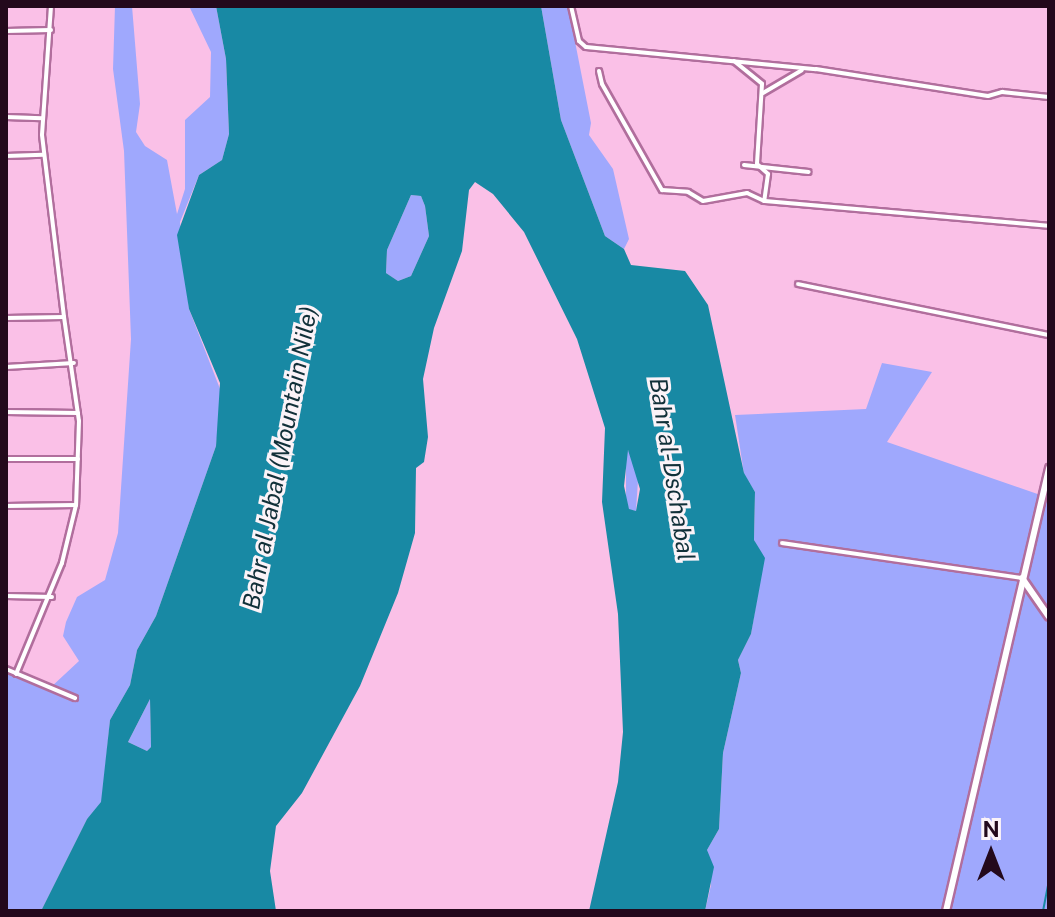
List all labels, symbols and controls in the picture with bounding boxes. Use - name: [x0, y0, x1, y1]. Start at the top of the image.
- water label: Bahr al Jabal (Mountain Nile): [236, 304, 324, 612]
- water label: Bahr al-Dschabal: [643, 375, 701, 563]
- north arrow: [951, 813, 1031, 893]
- text: N: [982, 816, 1000, 842]

